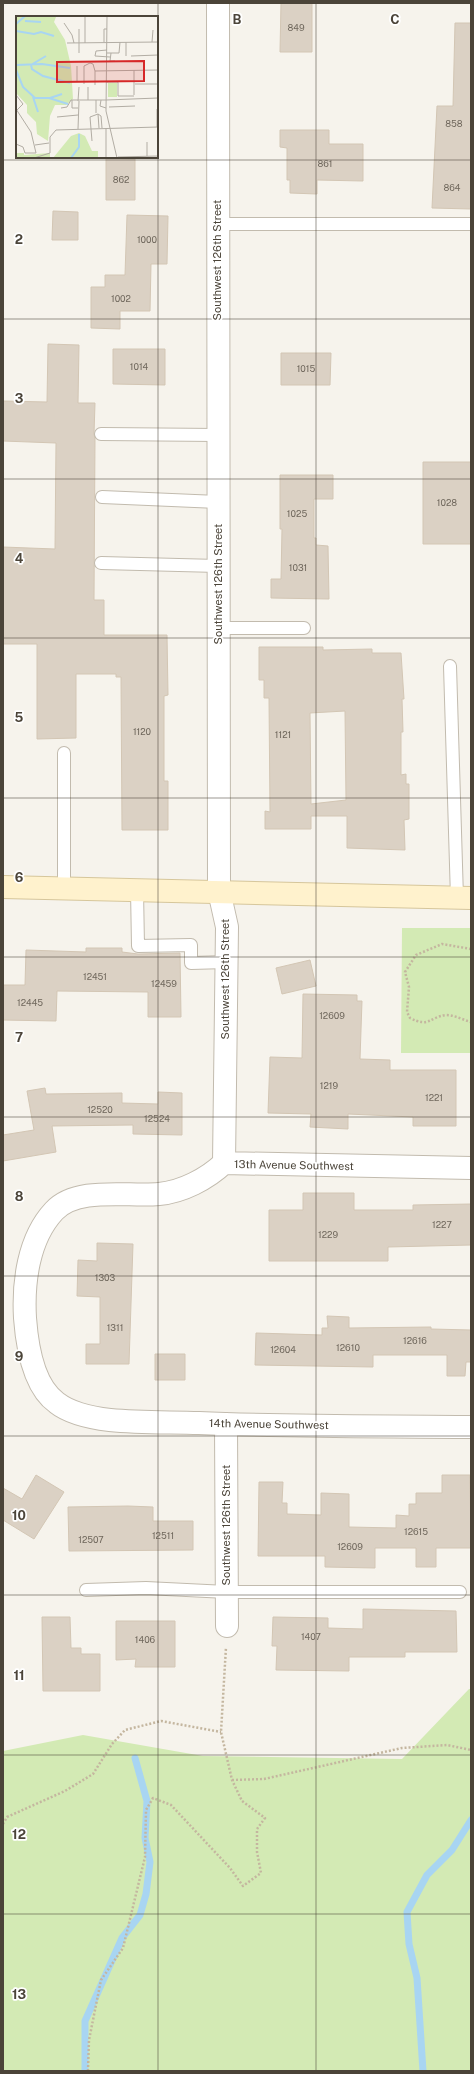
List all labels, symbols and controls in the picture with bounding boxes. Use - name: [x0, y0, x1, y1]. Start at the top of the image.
- text: B: [233, 12, 242, 27]
- text: C: [390, 12, 400, 27]
- inset map: [16, 16, 158, 158]
- house number: 849: [287, 22, 305, 33]
- house number: 858: [445, 118, 463, 129]
- house number: 861: [317, 158, 333, 169]
- house number: 862: [113, 174, 129, 185]
- house number: 864: [443, 182, 461, 193]
- street label: Southwest 126th Street: [211, 200, 223, 320]
- text: 2: [15, 232, 23, 247]
- house number: 1000: [137, 234, 158, 245]
- house number: 1002: [111, 293, 131, 304]
- house number: 1014: [130, 361, 149, 372]
- house number: 1015: [297, 363, 316, 374]
- text: 3: [15, 391, 24, 406]
- house number: 1028: [437, 497, 457, 508]
- house number: 1025: [287, 508, 307, 519]
- street label: Southwest 126th Street: [212, 524, 224, 644]
- text: 4: [15, 551, 24, 566]
- house number: 1031: [289, 562, 307, 573]
- text: 5: [15, 710, 24, 725]
- house number: 1120: [133, 726, 152, 737]
- house number: 1121: [275, 729, 291, 740]
- text: 6: [15, 870, 24, 885]
- street label: Southwest 126th Street: [219, 919, 231, 1039]
- house number: 12451: [83, 971, 107, 982]
- house number: 12459: [151, 978, 177, 989]
- house number: 12445: [17, 997, 43, 1008]
- house number: 12609: [319, 1010, 345, 1021]
- text: 7: [15, 1030, 23, 1045]
- house number: 1219: [320, 1080, 339, 1091]
- house number: 1221: [425, 1092, 443, 1103]
- house number: 12520: [87, 1104, 113, 1115]
- house number: 12524: [144, 1113, 170, 1124]
- street label: 13th Avenue Southwest: [234, 1158, 354, 1172]
- text: 8: [15, 1189, 24, 1204]
- house number: 1227: [432, 1219, 452, 1230]
- house number: 1229: [318, 1229, 338, 1240]
- house number: 1303: [95, 1272, 116, 1283]
- house number: 1311: [107, 1322, 123, 1333]
- house number: 12616: [403, 1335, 427, 1346]
- house number: 12610: [336, 1342, 360, 1353]
- house number: 12604: [270, 1344, 296, 1355]
- text: 9: [15, 1349, 23, 1364]
- street label: 14th Avenue Southwest: [209, 1417, 329, 1431]
- street label: Southwest 126th Street: [220, 1465, 232, 1585]
- text: 10: [12, 1508, 26, 1523]
- house number: 12615: [404, 1526, 428, 1537]
- house number: 12511: [152, 1530, 174, 1541]
- house number: 12507: [78, 1534, 104, 1545]
- house number: 12609: [337, 1541, 363, 1552]
- house number: 1407: [301, 1631, 321, 1642]
- house number: 1406: [135, 1634, 156, 1645]
- text: 11: [13, 1668, 25, 1683]
- text: 12: [12, 1827, 26, 1842]
- text: 13: [12, 1987, 26, 2002]

